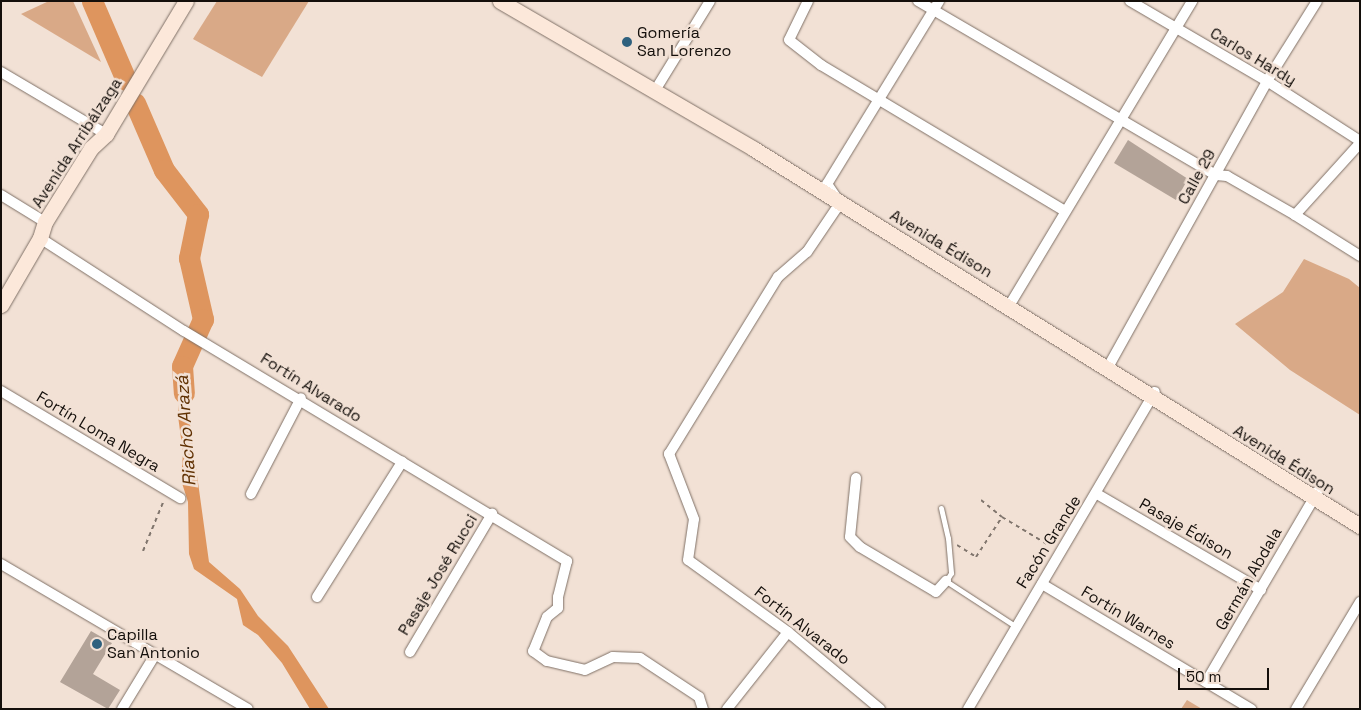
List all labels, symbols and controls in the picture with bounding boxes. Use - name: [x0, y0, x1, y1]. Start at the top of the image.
- place label: Gomería San Lorenzo: [637, 23, 731, 61]
- street label: Carlos Hardy: [1206, 24, 1300, 90]
- marker: Gomería San Lorenzo: [621, 36, 633, 48]
- street label: Avenida Arribálzaga: [28, 74, 126, 212]
- street label: Calle 29: [1174, 146, 1220, 208]
- street label: Avenida Édison: [886, 206, 996, 282]
- street label: Fortín Alvarado: [257, 349, 365, 427]
- water label: Riacho Arazá: [171, 375, 201, 487]
- street label: Fortín Loma Negra: [33, 388, 163, 476]
- street label: Avenida Édison: [1230, 421, 1338, 499]
- street label: Facón Grande: [1013, 492, 1085, 592]
- street label: Pasaje Édison: [1136, 494, 1236, 564]
- street label: Pasaje José Rucci: [394, 511, 482, 639]
- street label: Germán Abdala: [1212, 524, 1286, 634]
- street label: Fortín Warnes: [1077, 582, 1179, 654]
- street label: Fortín Alvarado: [750, 583, 854, 669]
- place label: Capilla San Antonio: [107, 625, 200, 663]
- marker: Capilla San Antonio: [91, 638, 103, 650]
- scale bar: [1181, 658, 1272, 690]
- text: 50 m: [1186, 667, 1221, 686]

